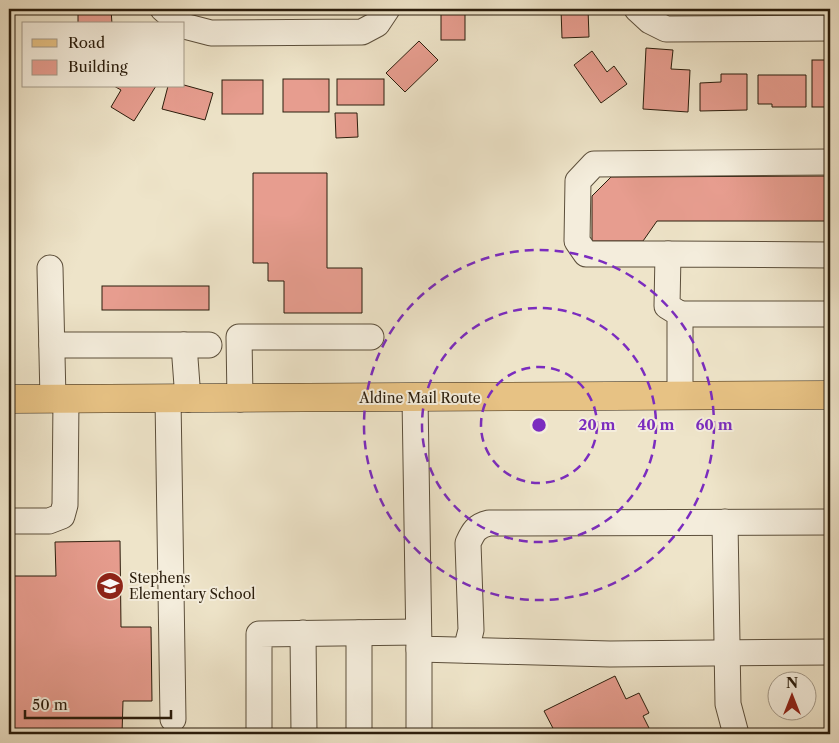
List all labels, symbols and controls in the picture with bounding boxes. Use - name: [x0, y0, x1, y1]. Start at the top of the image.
- legend: [22, 22, 185, 88]
- text: Road: [68, 33, 105, 52]
- text: Building: [68, 57, 128, 76]
- street label: Aldine Mail Route: [358, 389, 481, 407]
- text: 20 m: [578, 415, 616, 434]
- text: 40 m: [637, 415, 675, 434]
- text: 60 m: [695, 415, 733, 434]
- centre of rings: [530, 416, 548, 434]
- place label: Stephens Elementary School: [129, 569, 255, 603]
- school or university icon: Stephens Elementary School: [95, 571, 125, 601]
- north arrow: [766, 670, 816, 720]
- text: N: [786, 674, 798, 692]
- scale bar: [25, 688, 171, 720]
- text: 50 m: [32, 695, 68, 714]

